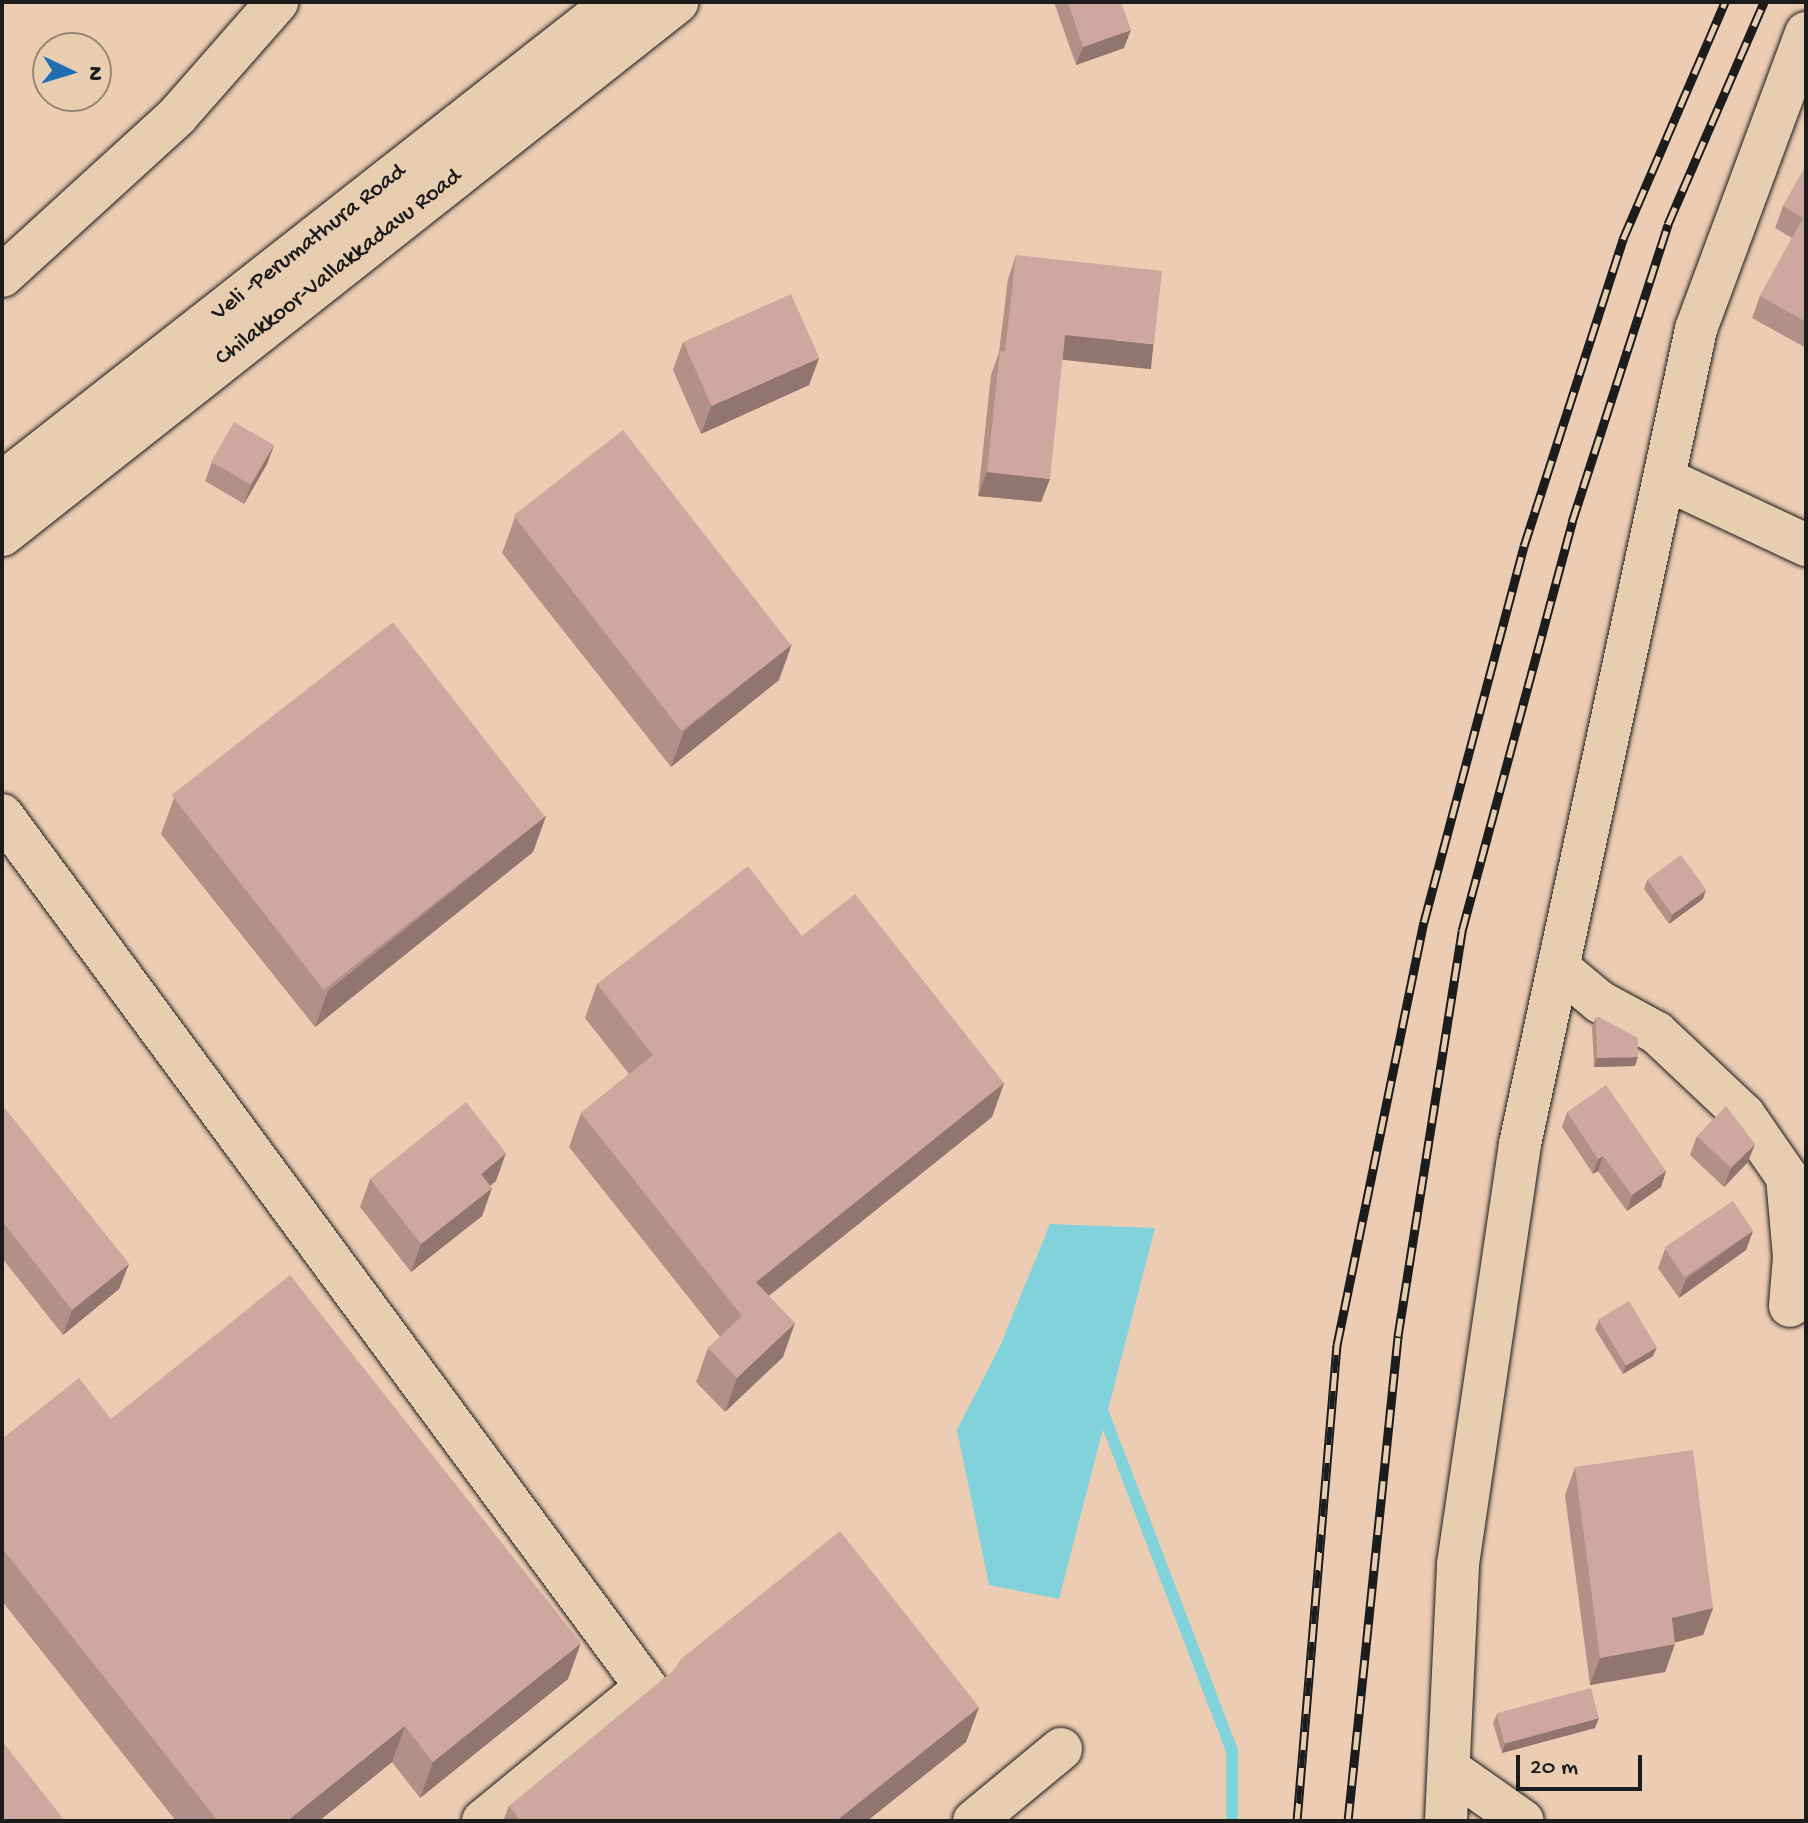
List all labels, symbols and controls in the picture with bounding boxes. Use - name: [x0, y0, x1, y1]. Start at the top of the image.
- north arrow: [32, 32, 112, 112]
- text: N: [80, 65, 107, 82]
- street label: Veli -Perumathura Road: [206, 158, 412, 328]
- street label: Chilakkoor-Vallakkadavu Road: [210, 163, 468, 373]
- scale bar: [1520, 1739, 1646, 1789]
- text: 20 m: [1530, 1754, 1578, 1783]

